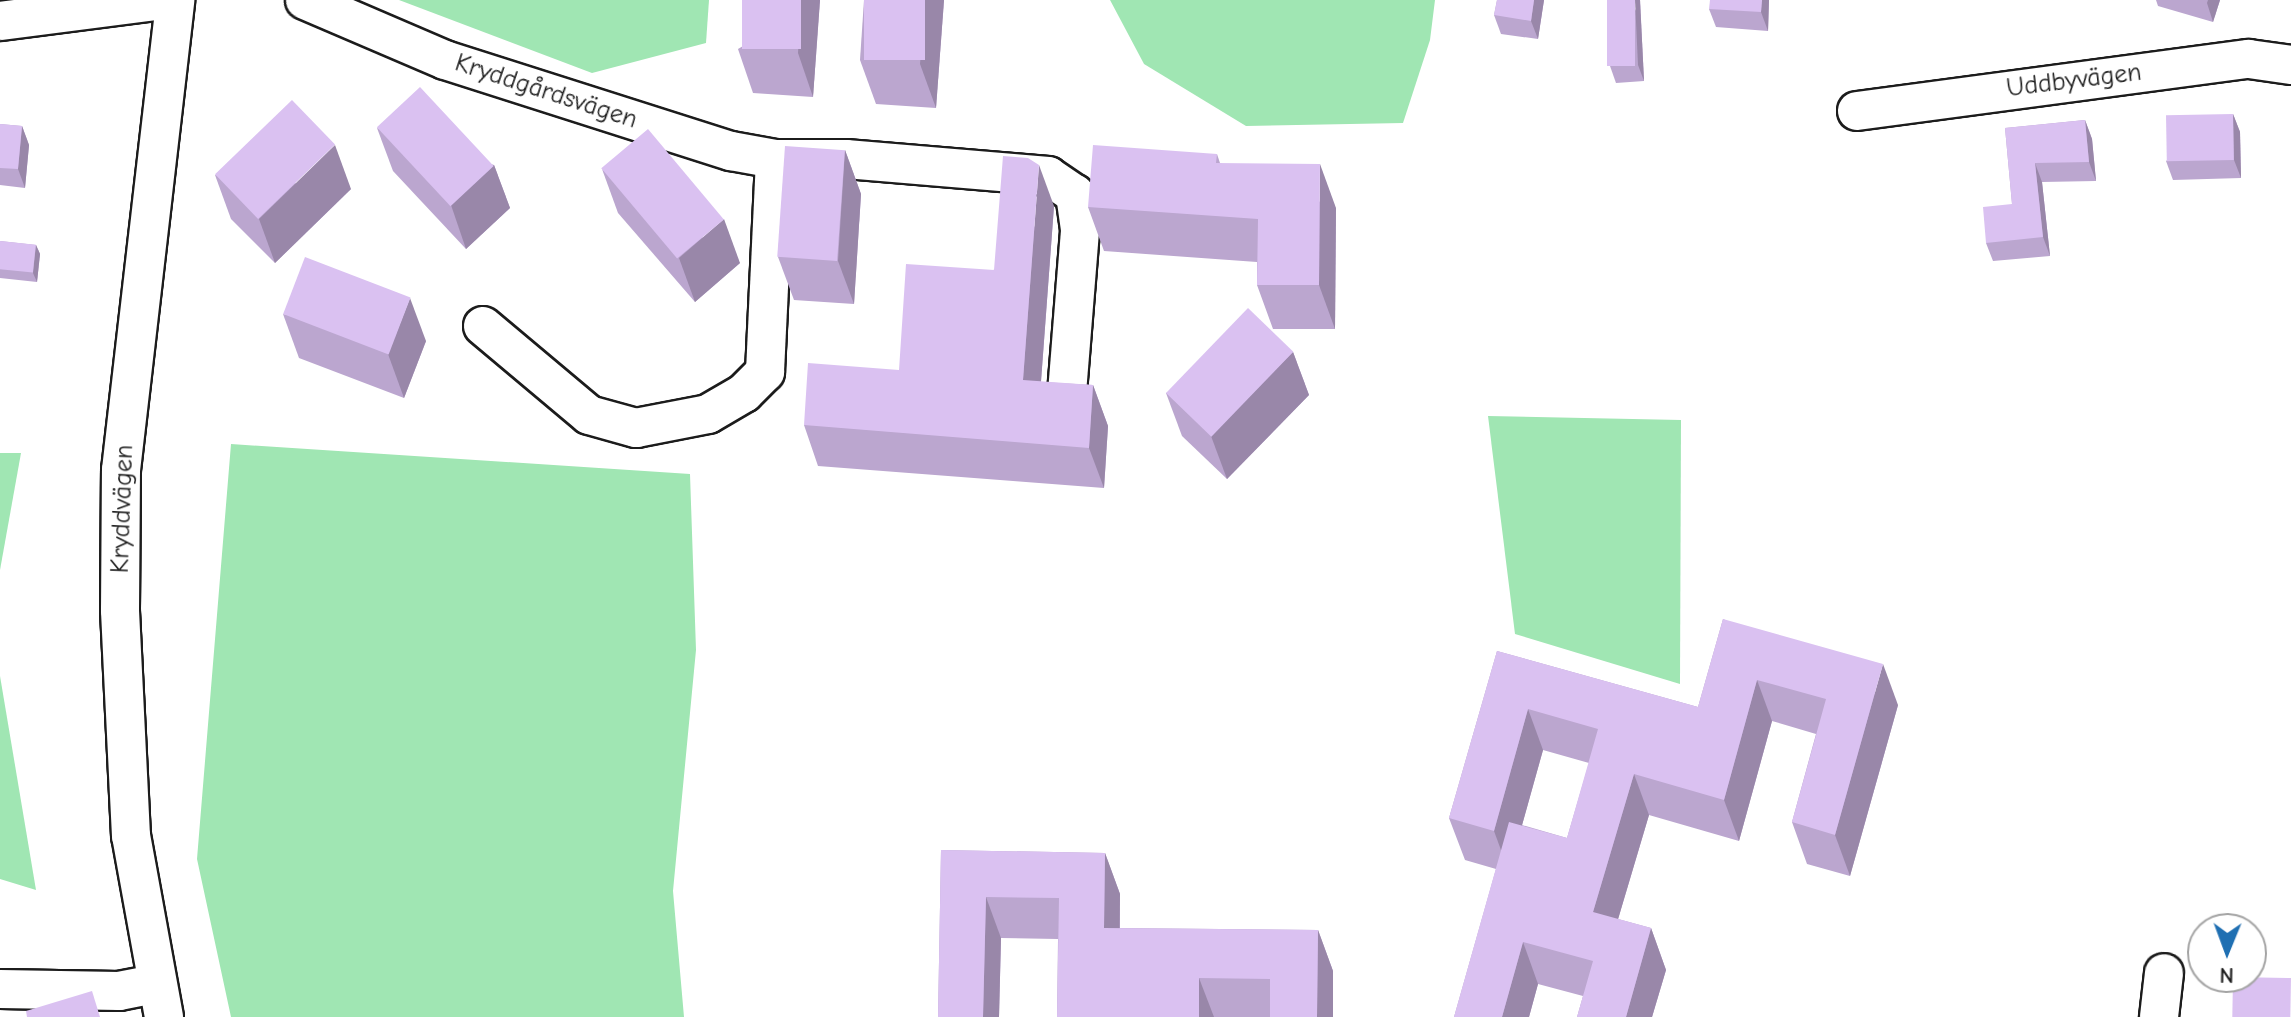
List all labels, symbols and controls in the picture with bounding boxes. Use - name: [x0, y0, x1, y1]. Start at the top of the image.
- street label: Kryddgårdsvägen: [451, 48, 641, 136]
- street label: Uddbyvägen: [2005, 57, 2143, 105]
- street label: Kryddvägen: [105, 444, 141, 574]
- north arrow: [2187, 913, 2267, 993]
- text: N: [2219, 962, 2234, 988]

